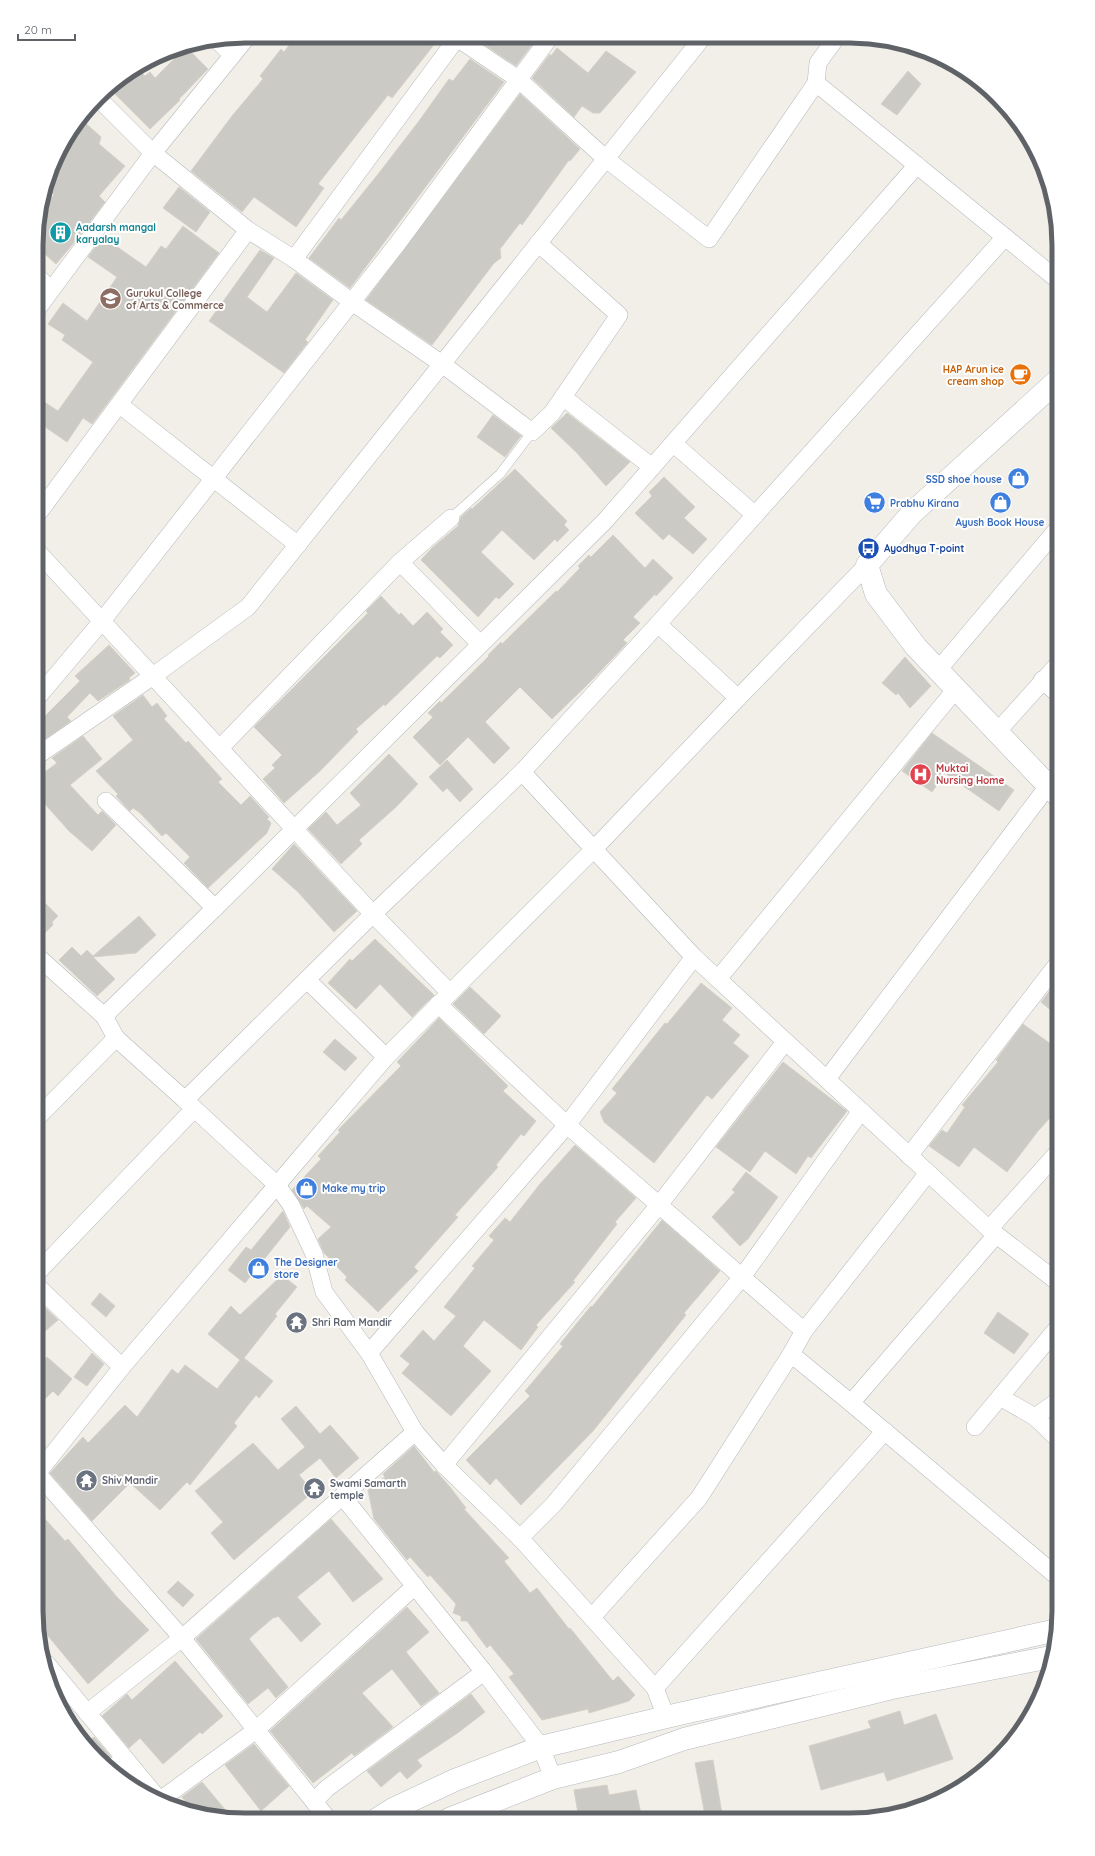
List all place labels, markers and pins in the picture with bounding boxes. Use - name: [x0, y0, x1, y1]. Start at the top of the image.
- building icon: Aadarsh mangal karyalay: [47, 220, 73, 246]
- place label: Aadarsh mangal karyalay: [76, 221, 156, 246]
- school or university icon: Gurukul College of Arts & Commerce: [97, 286, 123, 312]
- place label: Gurukul College of Arts & Commerce: [126, 287, 224, 312]
- cafe icon: HAP Arun ice cream shop: [1007, 362, 1033, 388]
- place label: HAP Arun ice cream shop: [943, 363, 1004, 388]
- shop icon: SSD shoe house: [1005, 466, 1031, 492]
- place label: SSD shoe house: [926, 473, 1002, 486]
- shop icon: Ayush Book House: [987, 489, 1013, 515]
- supermarket icon: Prabhu Kirana: [862, 490, 888, 516]
- place label: Prabhu Kirana: [890, 497, 959, 510]
- place label: Ayush Book House: [956, 516, 1045, 529]
- bus stop icon: Ayodhya T-point: [855, 535, 881, 561]
- place label: Ayodhya T-point: [884, 542, 964, 555]
- hospital icon: Muktai Nursing Home: [907, 761, 933, 787]
- place label: Muktai Nursing Home: [936, 762, 1005, 787]
- shop icon: Make my trip: [294, 1175, 320, 1201]
- place label: Make my trip: [322, 1182, 386, 1195]
- shop icon: The Designer store: [246, 1255, 272, 1281]
- place label: The Designer store: [274, 1256, 338, 1281]
- temple icon: Shri Ram Mandir: [284, 1309, 310, 1335]
- place label: Shri Ram Mandir: [312, 1316, 393, 1329]
- temple icon: Shiv Mandir: [74, 1467, 100, 1493]
- place label: Shiv Mandir: [102, 1474, 159, 1487]
- temple icon: Swami Samarth temple: [302, 1476, 328, 1502]
- place label: Swami Samarth temple: [330, 1477, 407, 1502]

